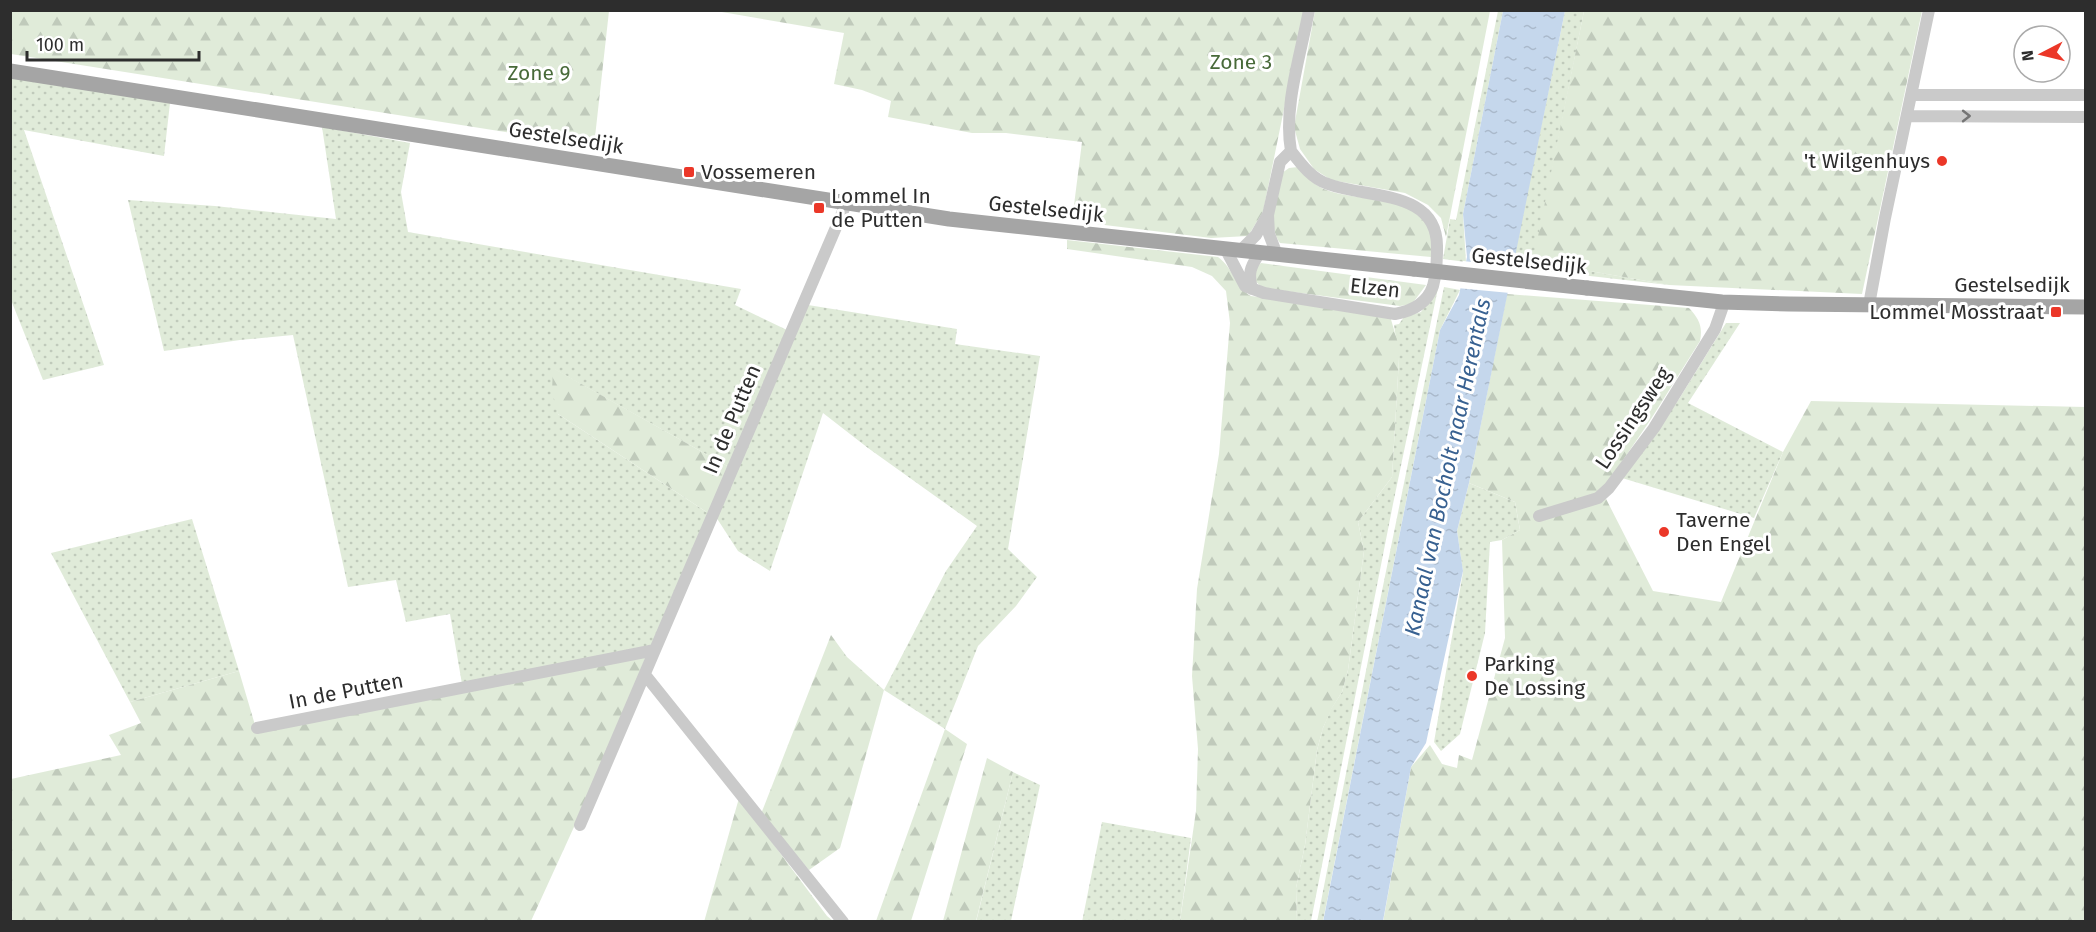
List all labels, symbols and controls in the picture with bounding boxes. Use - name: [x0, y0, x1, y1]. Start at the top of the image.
- scale bar: [27, 24, 200, 62]
- north arrow: [2012, 24, 2072, 84]
- text: 100 m: [36, 34, 84, 56]
- park label: Zone 3: [1210, 49, 1272, 75]
- text: N: [2018, 49, 2038, 62]
- park label: Zone 9: [507, 60, 571, 86]
- one-way arrow: [1961, 110, 1970, 122]
- street label: Gestelsedijk: [507, 116, 625, 160]
- place label: 't Wilgenhuys: [1804, 148, 1930, 174]
- marker: 't Wilgenhuys: [1935, 154, 1949, 168]
- place label: Vossemeren: [701, 159, 816, 185]
- marker: Vossemeren: [682, 165, 696, 179]
- place label: Lommel In de Putten: [831, 183, 931, 233]
- street label: Gestelsedijk: [987, 190, 1105, 228]
- marker: Lommel In de Putten: [812, 201, 826, 215]
- street label: Gestelsedijk: [1470, 242, 1588, 280]
- street label: Elzen: [1349, 272, 1401, 304]
- street label: Gestelsedijk: [1954, 272, 2070, 298]
- water label: Kanaal van Bocholt naar Herentals: [1398, 296, 1497, 638]
- place label: Lommel Mosstraat: [1869, 299, 2044, 325]
- marker: Lommel Mosstraat: [2049, 305, 2063, 319]
- street label: In de Putten: [697, 360, 767, 478]
- street label: Lossingsweg: [1589, 362, 1677, 474]
- place label: Taverne Den Engel: [1676, 507, 1770, 557]
- marker: Taverne Den Engel: [1657, 525, 1671, 539]
- place label: Parking De Lossing: [1484, 651, 1585, 701]
- street label: In de Putten: [287, 667, 405, 715]
- marker: Parking De Lossing: [1465, 669, 1479, 683]

